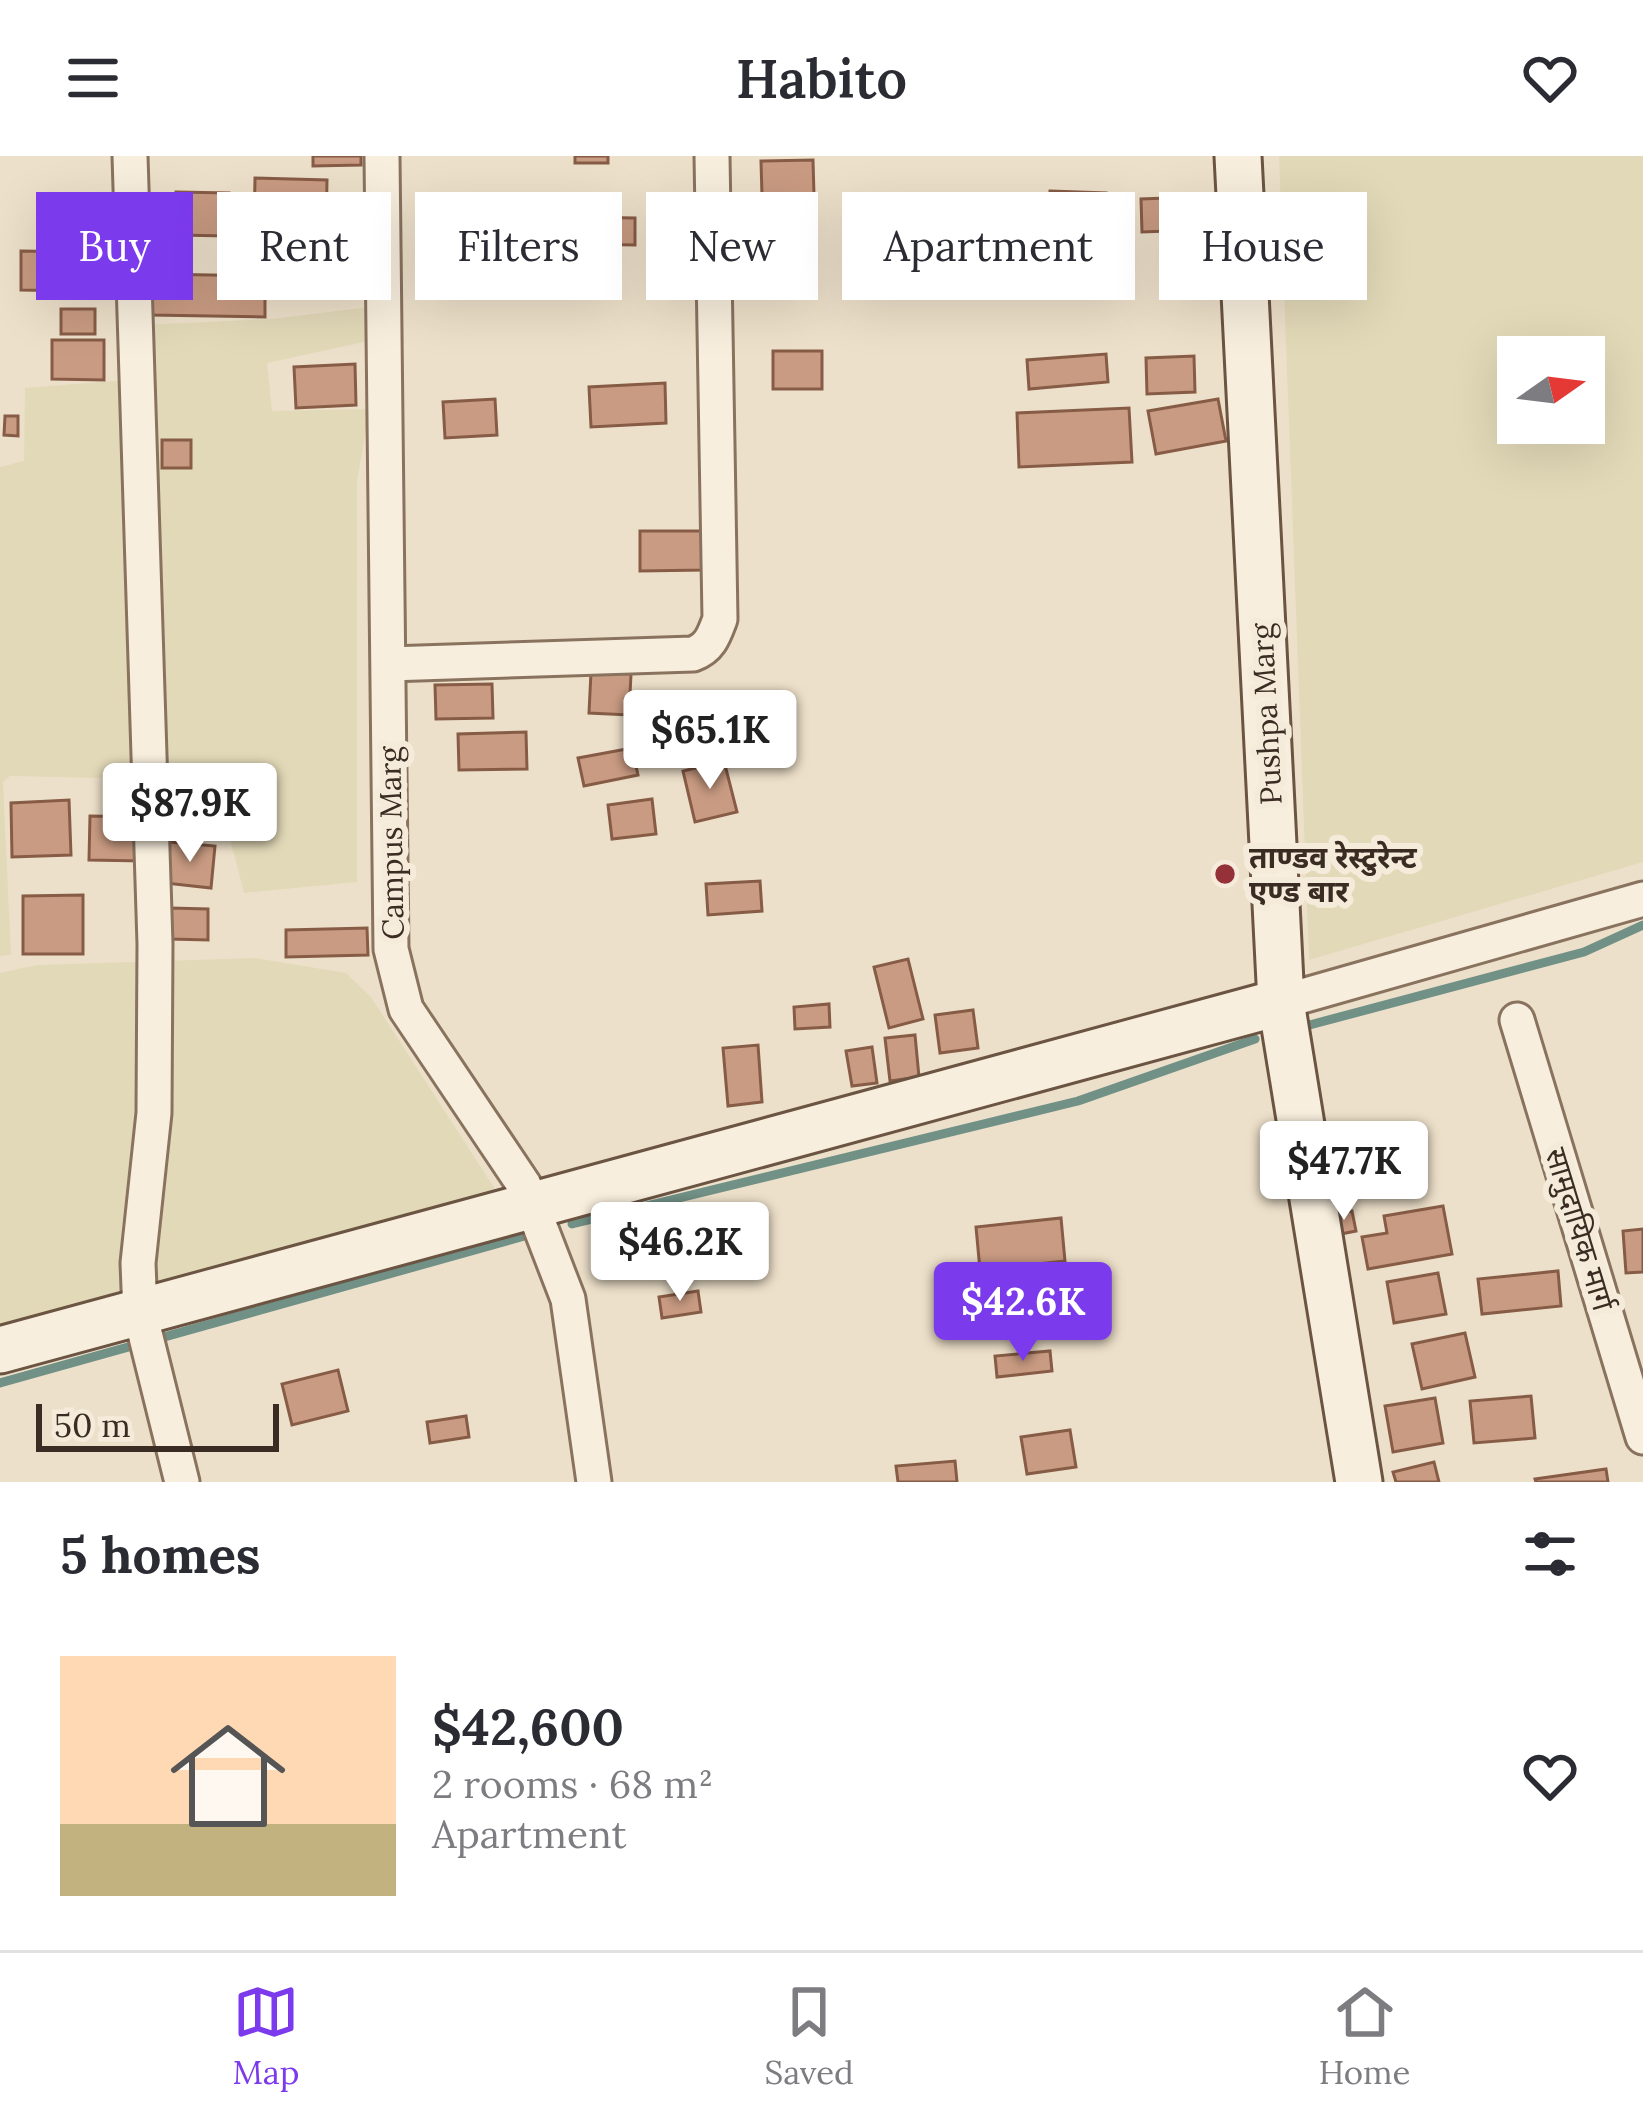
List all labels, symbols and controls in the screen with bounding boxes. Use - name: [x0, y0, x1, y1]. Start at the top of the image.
- text: Habito: [736, 44, 907, 113]
- icon: menu: [60, 45, 126, 111]
- icon: heart: [1517, 45, 1583, 111]
- chip: Buy: [36, 192, 193, 300]
- chip: Rent: [217, 192, 391, 300]
- chip: Filters: [415, 192, 622, 300]
- chip: New: [646, 192, 818, 300]
- chip: Apartment: [842, 192, 1135, 300]
- chip: House: [1159, 192, 1367, 300]
- north arrow: [1497, 336, 1605, 444]
- map controls: [1497, 336, 1605, 444]
- street label: Pushpa Marg: [1242, 621, 1291, 806]
- pin: $65.1K: [612, 690, 808, 792]
- text: $65.1K: [650, 704, 770, 754]
- street label: Campus Marg: [370, 745, 413, 940]
- pin: $87.9K: [92, 763, 288, 865]
- text: $87.9K: [130, 777, 250, 827]
- place label: ताण्डव रेस्टुरेन्ट एण्ड बार: [1249, 838, 1418, 910]
- marker: ताण्डव रेस्टुरेन्ट एण्ड बार: [1212, 861, 1238, 887]
- pin: $47.7K: [1246, 1121, 1442, 1223]
- text: $47.7K: [1287, 1135, 1401, 1185]
- street label: सामुदायिक मार्ग: [1537, 1143, 1623, 1316]
- pin: $46.2K: [582, 1202, 778, 1304]
- text: $46.2K: [618, 1216, 742, 1266]
- pin: $42.6K: [925, 1262, 1121, 1364]
- text: $42.6K: [961, 1276, 1085, 1326]
- scale bar: [36, 1398, 279, 1451]
- text: 50 m: [54, 1404, 131, 1446]
- icon: filters: [1517, 1521, 1583, 1587]
- text: 5 homes: [60, 1522, 261, 1587]
- text: $42,600: [432, 1694, 624, 1759]
- icon: home: [156, 1704, 300, 1848]
- icon: heart: [1517, 1743, 1583, 1809]
- text: 2 rooms · 68 m²: [432, 1759, 713, 1809]
- text: Apartment: [432, 1809, 627, 1859]
- tab: Map: [232, 1979, 300, 2093]
- tab: Saved: [764, 1979, 854, 2093]
- tab: Home: [1319, 1979, 1410, 2093]

